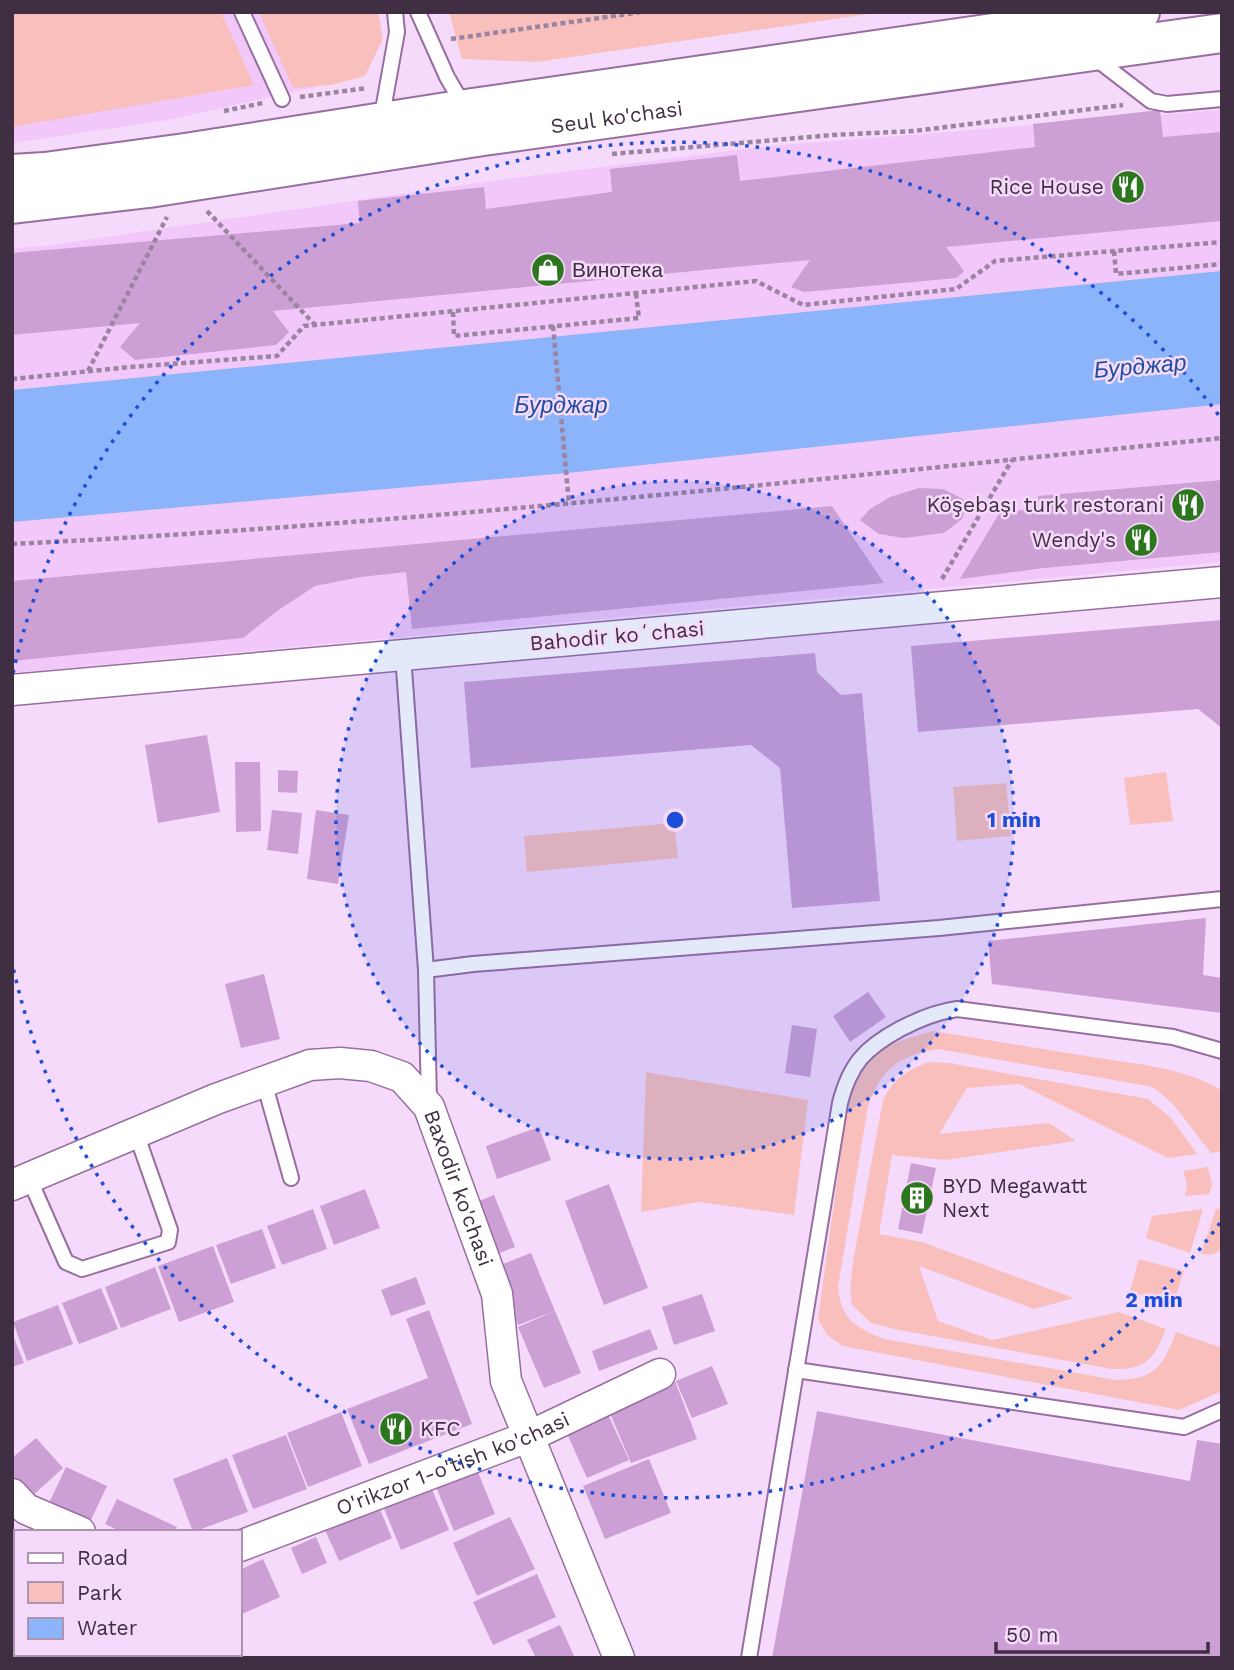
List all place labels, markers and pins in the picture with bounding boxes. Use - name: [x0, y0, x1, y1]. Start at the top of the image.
- restaurant icon: Rice House: [1109, 168, 1147, 206]
- place label: Rice House: [990, 174, 1104, 199]
- shop icon: Винотека: [529, 251, 567, 289]
- place label: Винотека: [572, 257, 663, 282]
- restaurant icon: Köşebaşı turk restorani: [1169, 486, 1207, 524]
- place label: Köşebaşı turk restorani: [926, 492, 1164, 517]
- restaurant icon: Wendy's: [1122, 521, 1160, 559]
- place label: Wendy's: [1032, 527, 1116, 552]
- centre of rings: [663, 808, 687, 832]
- place label: BYD Megawatt Next: [942, 1173, 1087, 1222]
- building icon: BYD Megawatt Next: [898, 1179, 936, 1217]
- restaurant icon: KFC: [377, 1410, 415, 1448]
- place label: KFC: [420, 1416, 461, 1441]

